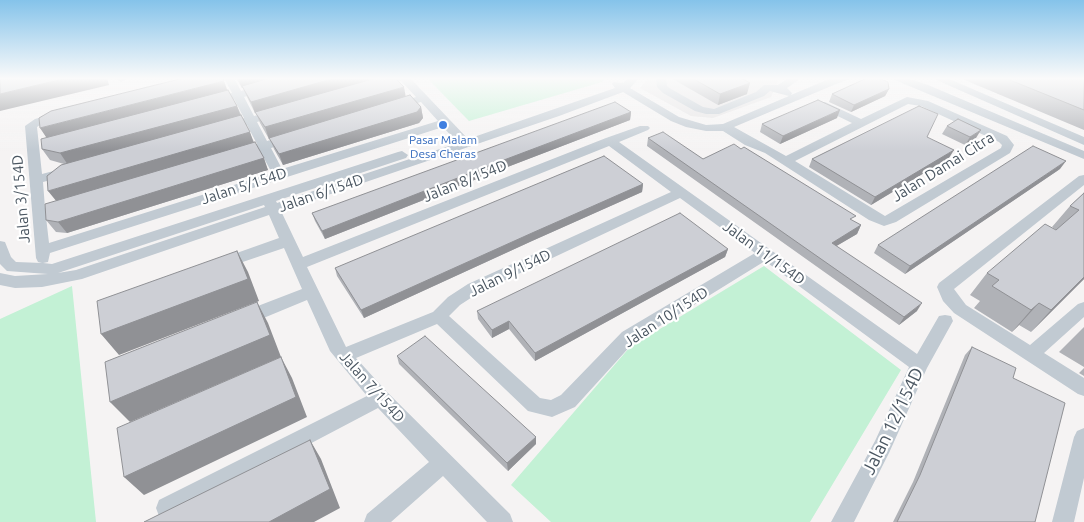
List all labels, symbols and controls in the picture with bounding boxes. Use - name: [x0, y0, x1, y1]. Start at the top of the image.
- marker: Pasar Malam Desa Cheras: [437, 119, 449, 131]
- street label: Jalan Damai Citra: [889, 128, 997, 206]
- place label: Pasar Malam Desa Cheras: [409, 133, 477, 161]
- street label: Jalan 3/154D: [8, 154, 34, 244]
- street label: Jalan 8/154D: [421, 156, 509, 206]
- street label: Jalan 5/154D: [199, 164, 289, 208]
- street label: Jalan 6/154D: [276, 170, 366, 216]
- street label: Jalan 11/154D: [719, 217, 809, 289]
- street label: Jalan 9/154D: [466, 245, 554, 301]
- street label: Jalan 10/154D: [620, 283, 712, 351]
- street label: Jalan 7/154D: [336, 348, 408, 426]
- street label: Jalan 12/154D: [858, 364, 928, 478]

